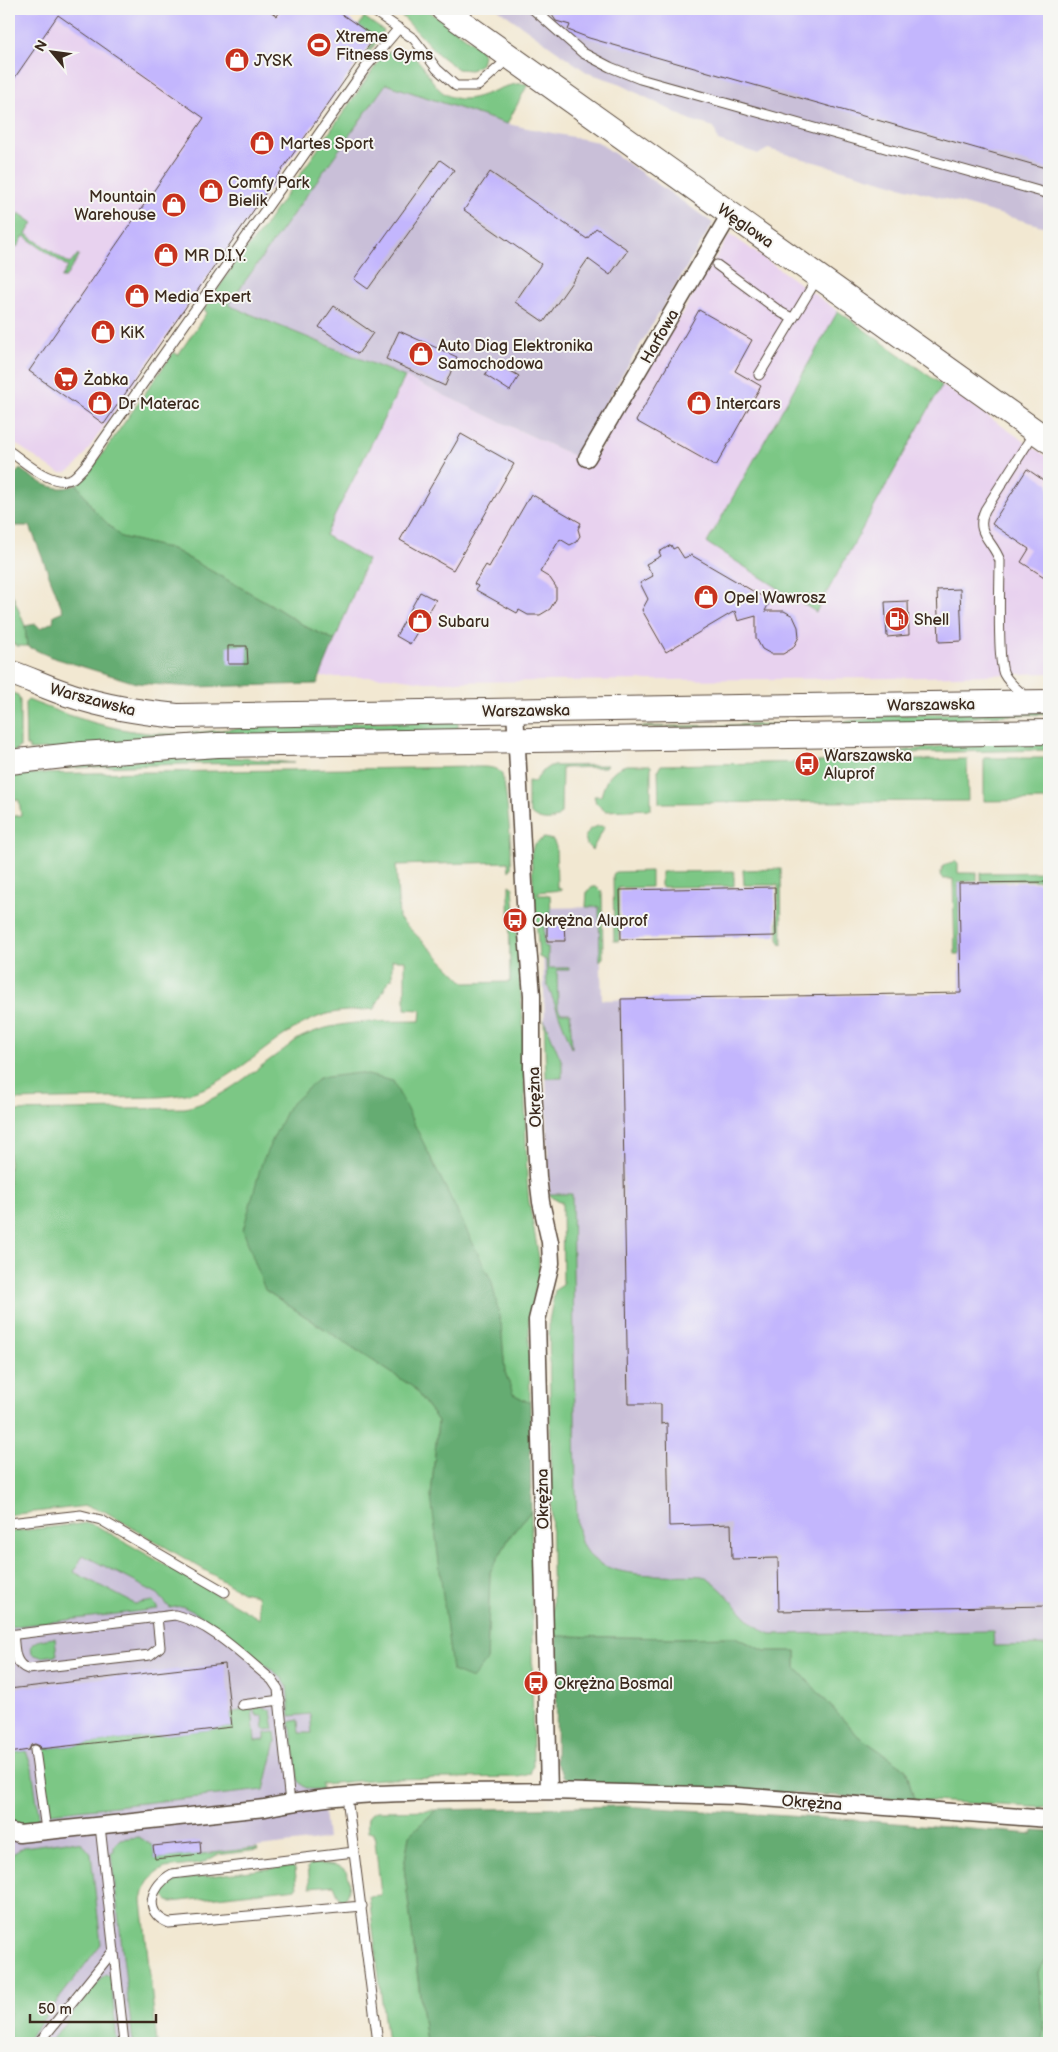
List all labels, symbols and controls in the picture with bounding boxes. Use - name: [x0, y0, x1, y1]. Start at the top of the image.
- north arrow: [28, 28, 78, 78]
- place label: Xtreme Fitness Gyms: [335, 28, 433, 65]
- sports icon: Xtreme Fitness Gyms: [306, 32, 332, 58]
- text: N: [31, 37, 51, 55]
- shop icon: JYSK: [224, 47, 250, 73]
- place label: JYSK: [254, 52, 293, 71]
- shop icon: Martes Sport: [249, 130, 275, 156]
- place label: Martes Sport: [280, 135, 374, 154]
- place label: Comfy Park Bielik: [228, 174, 310, 211]
- shop icon: Comfy Park Bielik: [198, 178, 224, 204]
- place label: Mountain Warehouse: [74, 188, 157, 225]
- shop icon: Mountain Warehouse: [161, 192, 187, 218]
- street label: Węglowa: [713, 200, 777, 253]
- shop icon: MR D.I.Y.: [153, 242, 179, 268]
- place label: MR D.I.Y.: [184, 247, 246, 266]
- shop icon: Media Expert: [124, 283, 150, 309]
- place label: Media Expert: [154, 288, 251, 307]
- street label: Harfowa: [637, 306, 683, 367]
- shop icon: KiK: [90, 319, 116, 345]
- place label: KiK: [120, 324, 145, 343]
- place label: Auto Diag Elektronika Samochodowa: [438, 337, 593, 374]
- shop icon: Auto Diag Elektronika Samochodowa: [408, 341, 434, 367]
- supermarket icon: Żabka: [53, 366, 79, 392]
- place label: Żabka: [83, 369, 129, 390]
- shop icon: Dr Materac: [87, 390, 113, 416]
- shop icon: Intercars: [686, 390, 712, 416]
- place label: Dr Materac: [118, 395, 200, 414]
- place label: Intercars: [716, 395, 781, 414]
- shop icon: Opel Wawrosz: [693, 584, 719, 610]
- place label: Opel Wawrosz: [724, 589, 826, 608]
- fuel station icon: Shell: [884, 606, 910, 632]
- shop icon: Subaru: [407, 608, 433, 634]
- place label: Shell: [914, 611, 949, 630]
- place label: Subaru: [438, 613, 489, 632]
- street label: Warszawska: [48, 680, 138, 721]
- street label: Warszawska: [887, 695, 975, 716]
- street label: Warszawska: [482, 701, 570, 722]
- place label: Warszawska Aluprof: [824, 747, 912, 784]
- bus stop icon: Warszawska Aluprof: [794, 751, 820, 777]
- bus stop icon: Okrężna Aluprof: [502, 907, 528, 933]
- place label: Okrężna Aluprof: [532, 912, 648, 931]
- street label: Okrężna: [525, 1066, 546, 1128]
- street label: Okrężna: [533, 1468, 554, 1530]
- bus stop icon: Okrężna Bosmal: [523, 1670, 549, 1696]
- place label: Okrężna Bosmal: [554, 1675, 673, 1694]
- street label: Okrężna: [781, 1792, 843, 1815]
- scale bar: [30, 1992, 156, 2024]
- text: 50 m: [38, 2000, 72, 2019]

